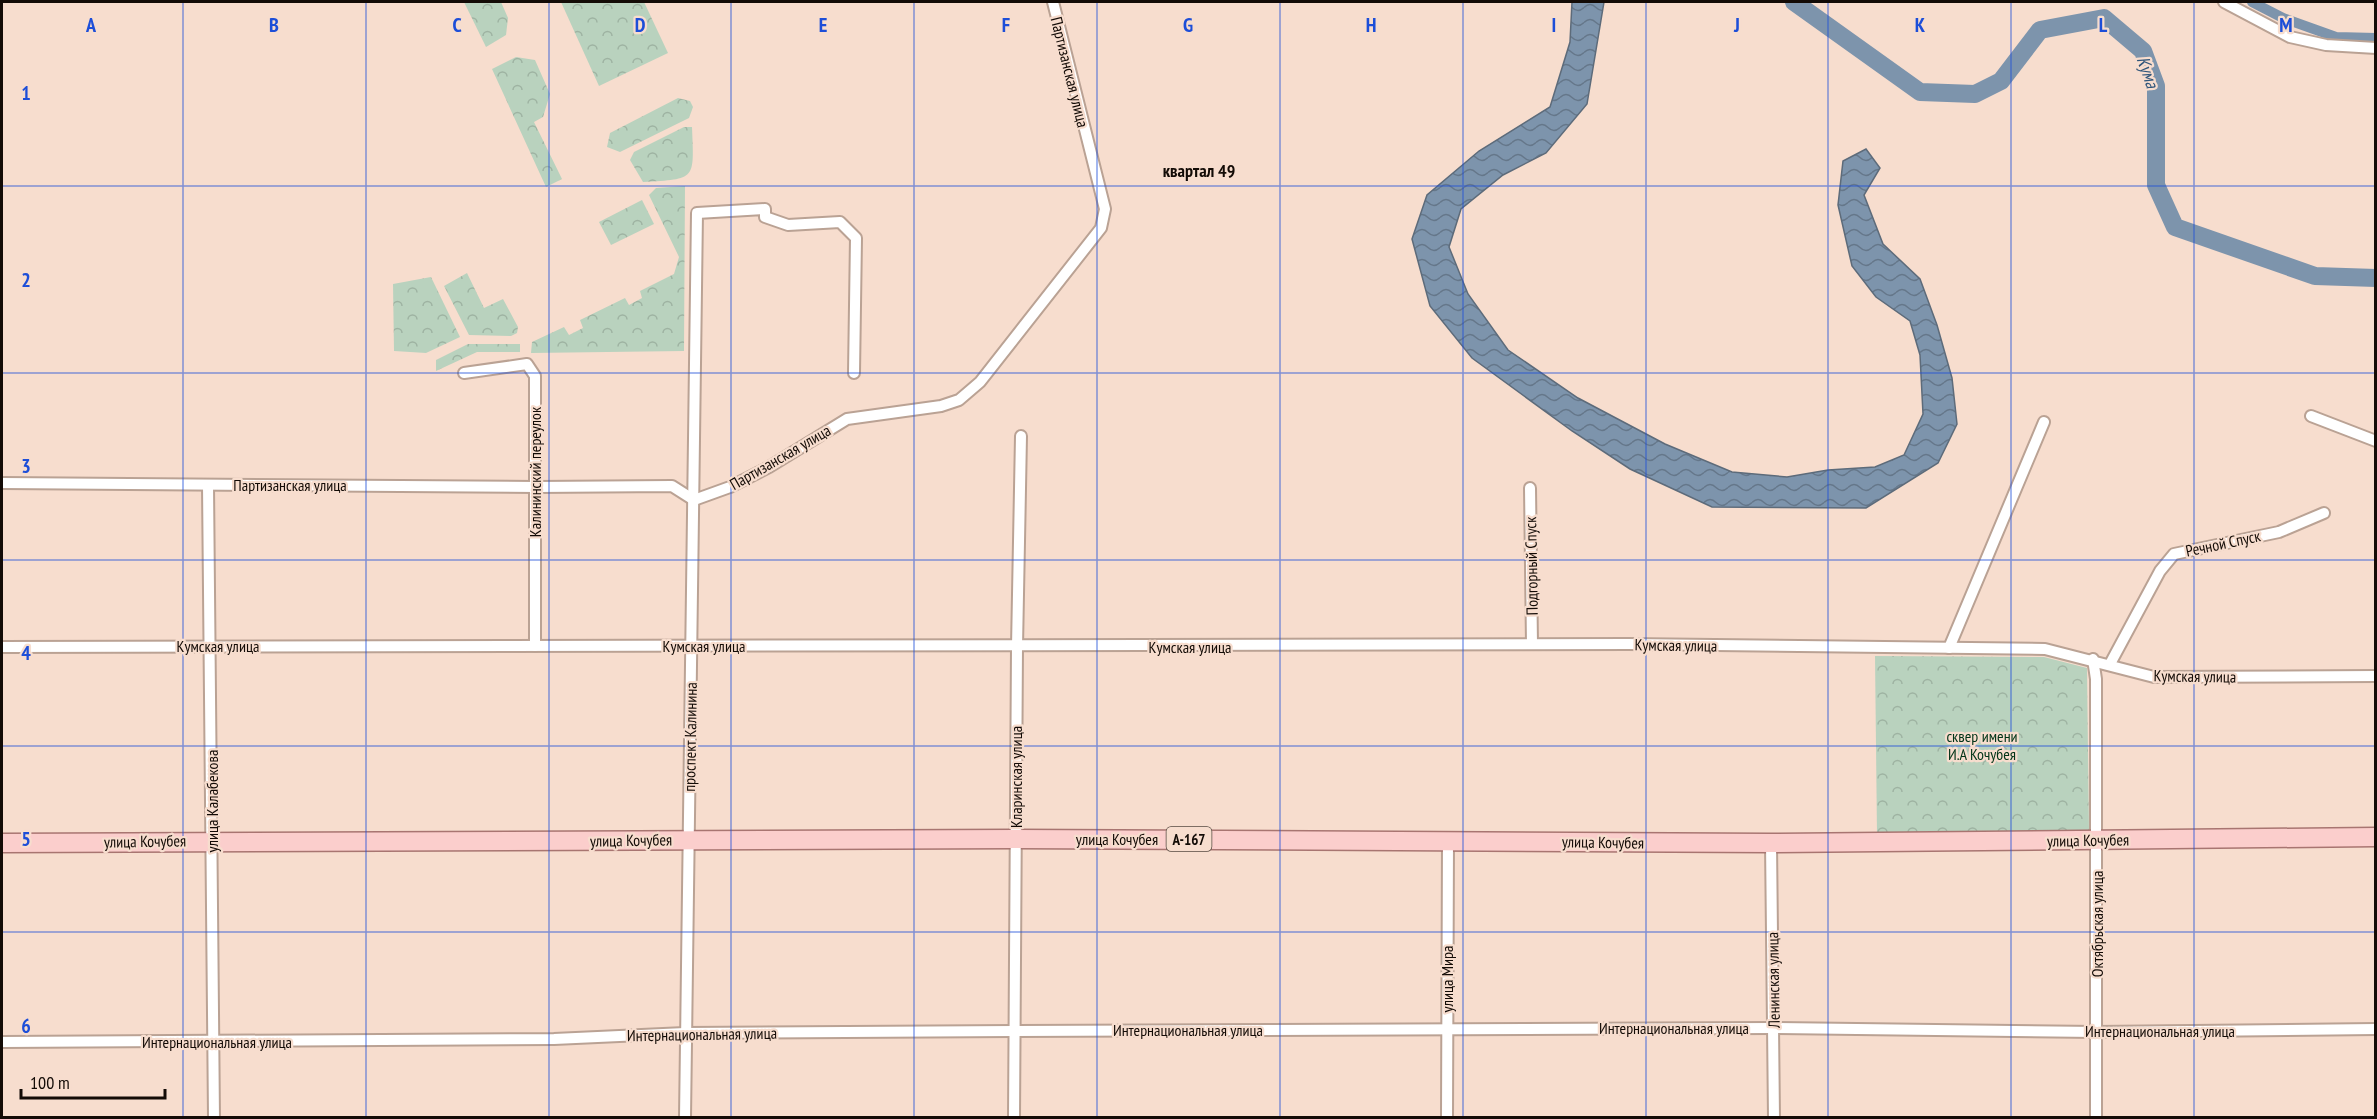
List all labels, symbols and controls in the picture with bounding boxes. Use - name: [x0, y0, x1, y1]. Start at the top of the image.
- text: A: [85, 12, 97, 38]
- text: B: [269, 12, 279, 38]
- text: C: [452, 12, 462, 38]
- text: D: [635, 12, 646, 38]
- text: E: [819, 12, 827, 38]
- text: F: [1002, 12, 1010, 38]
- text: G: [1183, 12, 1193, 38]
- text: H: [1366, 12, 1376, 38]
- text: I: [1552, 12, 1556, 38]
- text: J: [1733, 12, 1740, 38]
- text: K: [1915, 12, 1926, 38]
- text: L: [2099, 12, 2108, 38]
- text: M: [2279, 12, 2293, 38]
- street label: Партизанская улица: [1047, 15, 1093, 129]
- water label: Кума: [2132, 53, 2164, 92]
- text: 1: [21, 80, 31, 106]
- district label: квартал 49: [1163, 159, 1235, 182]
- text: 2: [21, 267, 31, 293]
- street label: Калининский переулок: [525, 406, 545, 537]
- street label: Партизанская улица: [726, 420, 834, 494]
- text: 3: [21, 453, 31, 479]
- street label: Партизанская улица: [233, 475, 347, 495]
- street label: Подгорный Спуск: [1520, 516, 1542, 616]
- street label: Речной Спуск: [2184, 525, 2263, 561]
- street label: Кумская улица: [1634, 634, 1718, 656]
- street label: Кумская улица: [177, 636, 259, 656]
- street label: Кумская улица: [663, 636, 745, 656]
- street label: Кумская улица: [1149, 637, 1231, 657]
- text: 4: [21, 640, 31, 666]
- street label: Кумская улица: [2153, 665, 2237, 687]
- street label: проспект Калинина: [679, 682, 701, 792]
- street label: Кларинская улица: [1006, 726, 1026, 828]
- park label: сквер имени И.А Кочубея: [1946, 726, 2018, 764]
- street label: улица Калабекова: [202, 750, 222, 852]
- text: 5: [21, 826, 31, 852]
- road number: А-167: [1166, 827, 1212, 851]
- street label: улица Кочубея: [590, 829, 672, 851]
- street label: улица Кочубея: [1076, 829, 1158, 849]
- street label: улица Кочубея: [2047, 829, 2129, 851]
- street label: улица Кочубея: [104, 830, 186, 852]
- street label: улица Кочубея: [1562, 831, 1644, 853]
- street label: Октябрьская улица: [2087, 871, 2107, 977]
- street label: Ленинская улица: [1762, 932, 1784, 1029]
- street label: улица Мира: [1437, 946, 1457, 1012]
- text: 6: [21, 1013, 31, 1039]
- street label: Интернациональная улица: [1599, 1018, 1749, 1038]
- street label: Интернациональная улица: [1113, 1020, 1263, 1040]
- street label: Интернациональная улица: [2085, 1021, 2235, 1041]
- street label: Интернациональная улица: [627, 1023, 777, 1045]
- street label: Интернациональная улица: [142, 1032, 292, 1052]
- scale bar: [21, 1062, 165, 1100]
- text: 100 m: [30, 1071, 70, 1094]

